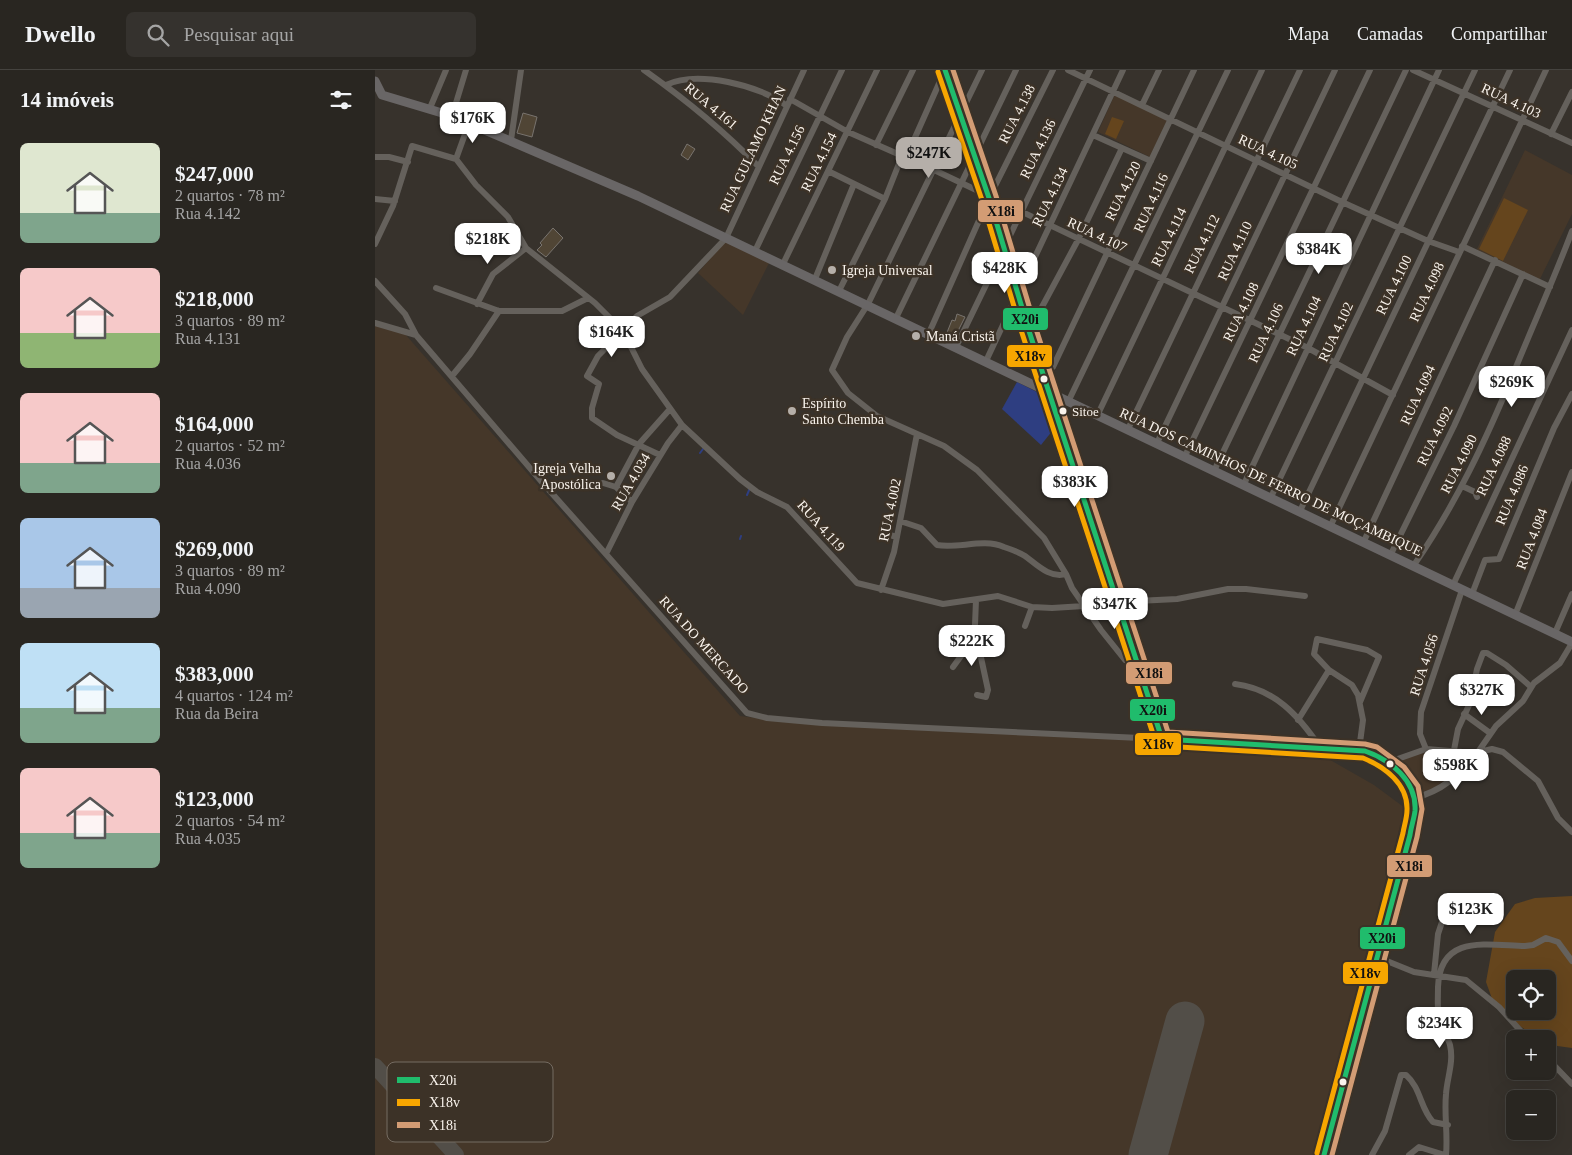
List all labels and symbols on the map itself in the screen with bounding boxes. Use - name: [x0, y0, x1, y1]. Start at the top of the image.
- street label: RUA 4.161: [682, 80, 740, 132]
- street label: RUA 4.103: [1479, 81, 1543, 121]
- street label: RUA 4.138: [996, 82, 1038, 146]
- street label: RUA GULAMO KHAN: [717, 83, 789, 215]
- pin: $176K: [438, 102, 508, 144]
- street label: RUA 4.136: [1017, 117, 1059, 181]
- street label: RUA 4.156: [766, 123, 808, 187]
- street label: RUA 4.154: [798, 130, 840, 194]
- street label: RUA 4.105: [1236, 132, 1300, 172]
- pin: $247K: [894, 136, 964, 179]
- street label: RUA 4.120: [1102, 159, 1144, 223]
- street label: RUA 4.134: [1029, 165, 1071, 229]
- street label: RUA 4.116: [1131, 171, 1171, 235]
- line badge: X18i: [977, 199, 1024, 223]
- text: X18i: [987, 204, 1015, 219]
- street label: RUA 4.114: [1148, 205, 1190, 269]
- street label: RUA 4.112: [1181, 212, 1223, 276]
- street label: RUA 4.107: [1065, 215, 1129, 255]
- street label: RUA 4.110: [1215, 219, 1255, 283]
- pin: $218K: [453, 222, 523, 265]
- pin: $384K: [1284, 232, 1354, 275]
- pin: $428K: [970, 252, 1040, 294]
- street label: RUA 4.100: [1373, 253, 1415, 317]
- street label: RUA 4.098: [1407, 260, 1447, 324]
- place label: Igreja Universal: [842, 263, 933, 278]
- marker: Igreja Universal: [826, 264, 838, 276]
- street label: RUA 4.108: [1220, 280, 1262, 344]
- street label: RUA 4.104: [1284, 294, 1324, 358]
- street label: RUA 4.102: [1316, 300, 1356, 364]
- street label: RUA 4.106: [1246, 301, 1286, 365]
- line badge: X20i: [1002, 307, 1049, 331]
- text: X20i: [1011, 312, 1039, 327]
- pin: $164K: [577, 316, 647, 358]
- place label: Maná Cristã: [926, 329, 996, 344]
- marker: Maná Cristã: [910, 330, 922, 342]
- line badge: X18v: [1006, 344, 1053, 368]
- text: X18v: [1014, 349, 1046, 364]
- street label: RUA 4.094: [1398, 363, 1438, 427]
- pin: $269K: [1477, 366, 1547, 408]
- unlabelled marker: [1039, 374, 1049, 384]
- place label: Espírito Santo Chemba: [802, 396, 885, 427]
- place label: Sitoe: [1072, 404, 1099, 419]
- street label: RUA 4.092: [1414, 404, 1456, 468]
- marker: Espírito Santo Chemba: [786, 405, 798, 417]
- street label: RUA DOS CAMINHOS DE FERRO DE MOÇAMBIQUE: [1117, 405, 1425, 559]
- marker: Sitoe: [1058, 406, 1068, 416]
- street label: RUA 4.090: [1438, 432, 1480, 496]
- street label: RUA 4.088: [1474, 434, 1514, 498]
- street label: RUA 4.034: [609, 451, 653, 513]
- place label: Igreja Velha Apostólica: [533, 461, 602, 492]
- street label: RUA 4.086: [1493, 463, 1531, 527]
- pin: $383K: [1040, 466, 1110, 508]
- marker: Igreja Velha Apostólica: [605, 470, 617, 482]
- street label: RUA 4.002: [876, 477, 904, 543]
- street label: RUA 4.119: [794, 497, 848, 555]
- street label: RUA 4.084: [1514, 507, 1550, 571]
- pin: $347K: [1080, 588, 1150, 630]
- street label: RUA DO MERCADO: [656, 593, 752, 697]
- pin: $222K: [937, 624, 1007, 667]
- street label: RUA 4.056: [1407, 632, 1441, 698]
- line badge: X18i: [1125, 661, 1173, 685]
- text: X18i: [1135, 666, 1163, 681]
- pin: $327K: [1447, 674, 1517, 716]
- line badge: X20i: [1129, 698, 1176, 722]
- text: X20i: [1139, 703, 1167, 718]
- line badge: X18v: [1134, 732, 1182, 756]
- text: X18v: [1142, 737, 1174, 752]
- pin: $598K: [1421, 748, 1491, 791]
- unlabelled marker: [1385, 759, 1395, 769]
- line badge: X18i: [1386, 854, 1433, 878]
- text: X18i: [1395, 859, 1423, 874]
- pin: $123K: [1436, 892, 1506, 935]
- line badge: X20i: [1359, 926, 1406, 950]
- text: X20i: [1368, 931, 1396, 946]
- line badge: X18v: [1342, 961, 1389, 985]
- text: X18v: [1349, 966, 1381, 981]
- pin: $234K: [1405, 1006, 1475, 1049]
- legend: [387, 1062, 553, 1142]
- text: X20i: [429, 1073, 457, 1088]
- unlabelled marker: [1338, 1077, 1348, 1087]
- text: X18v: [429, 1095, 460, 1110]
- text: X18i: [429, 1118, 457, 1133]

